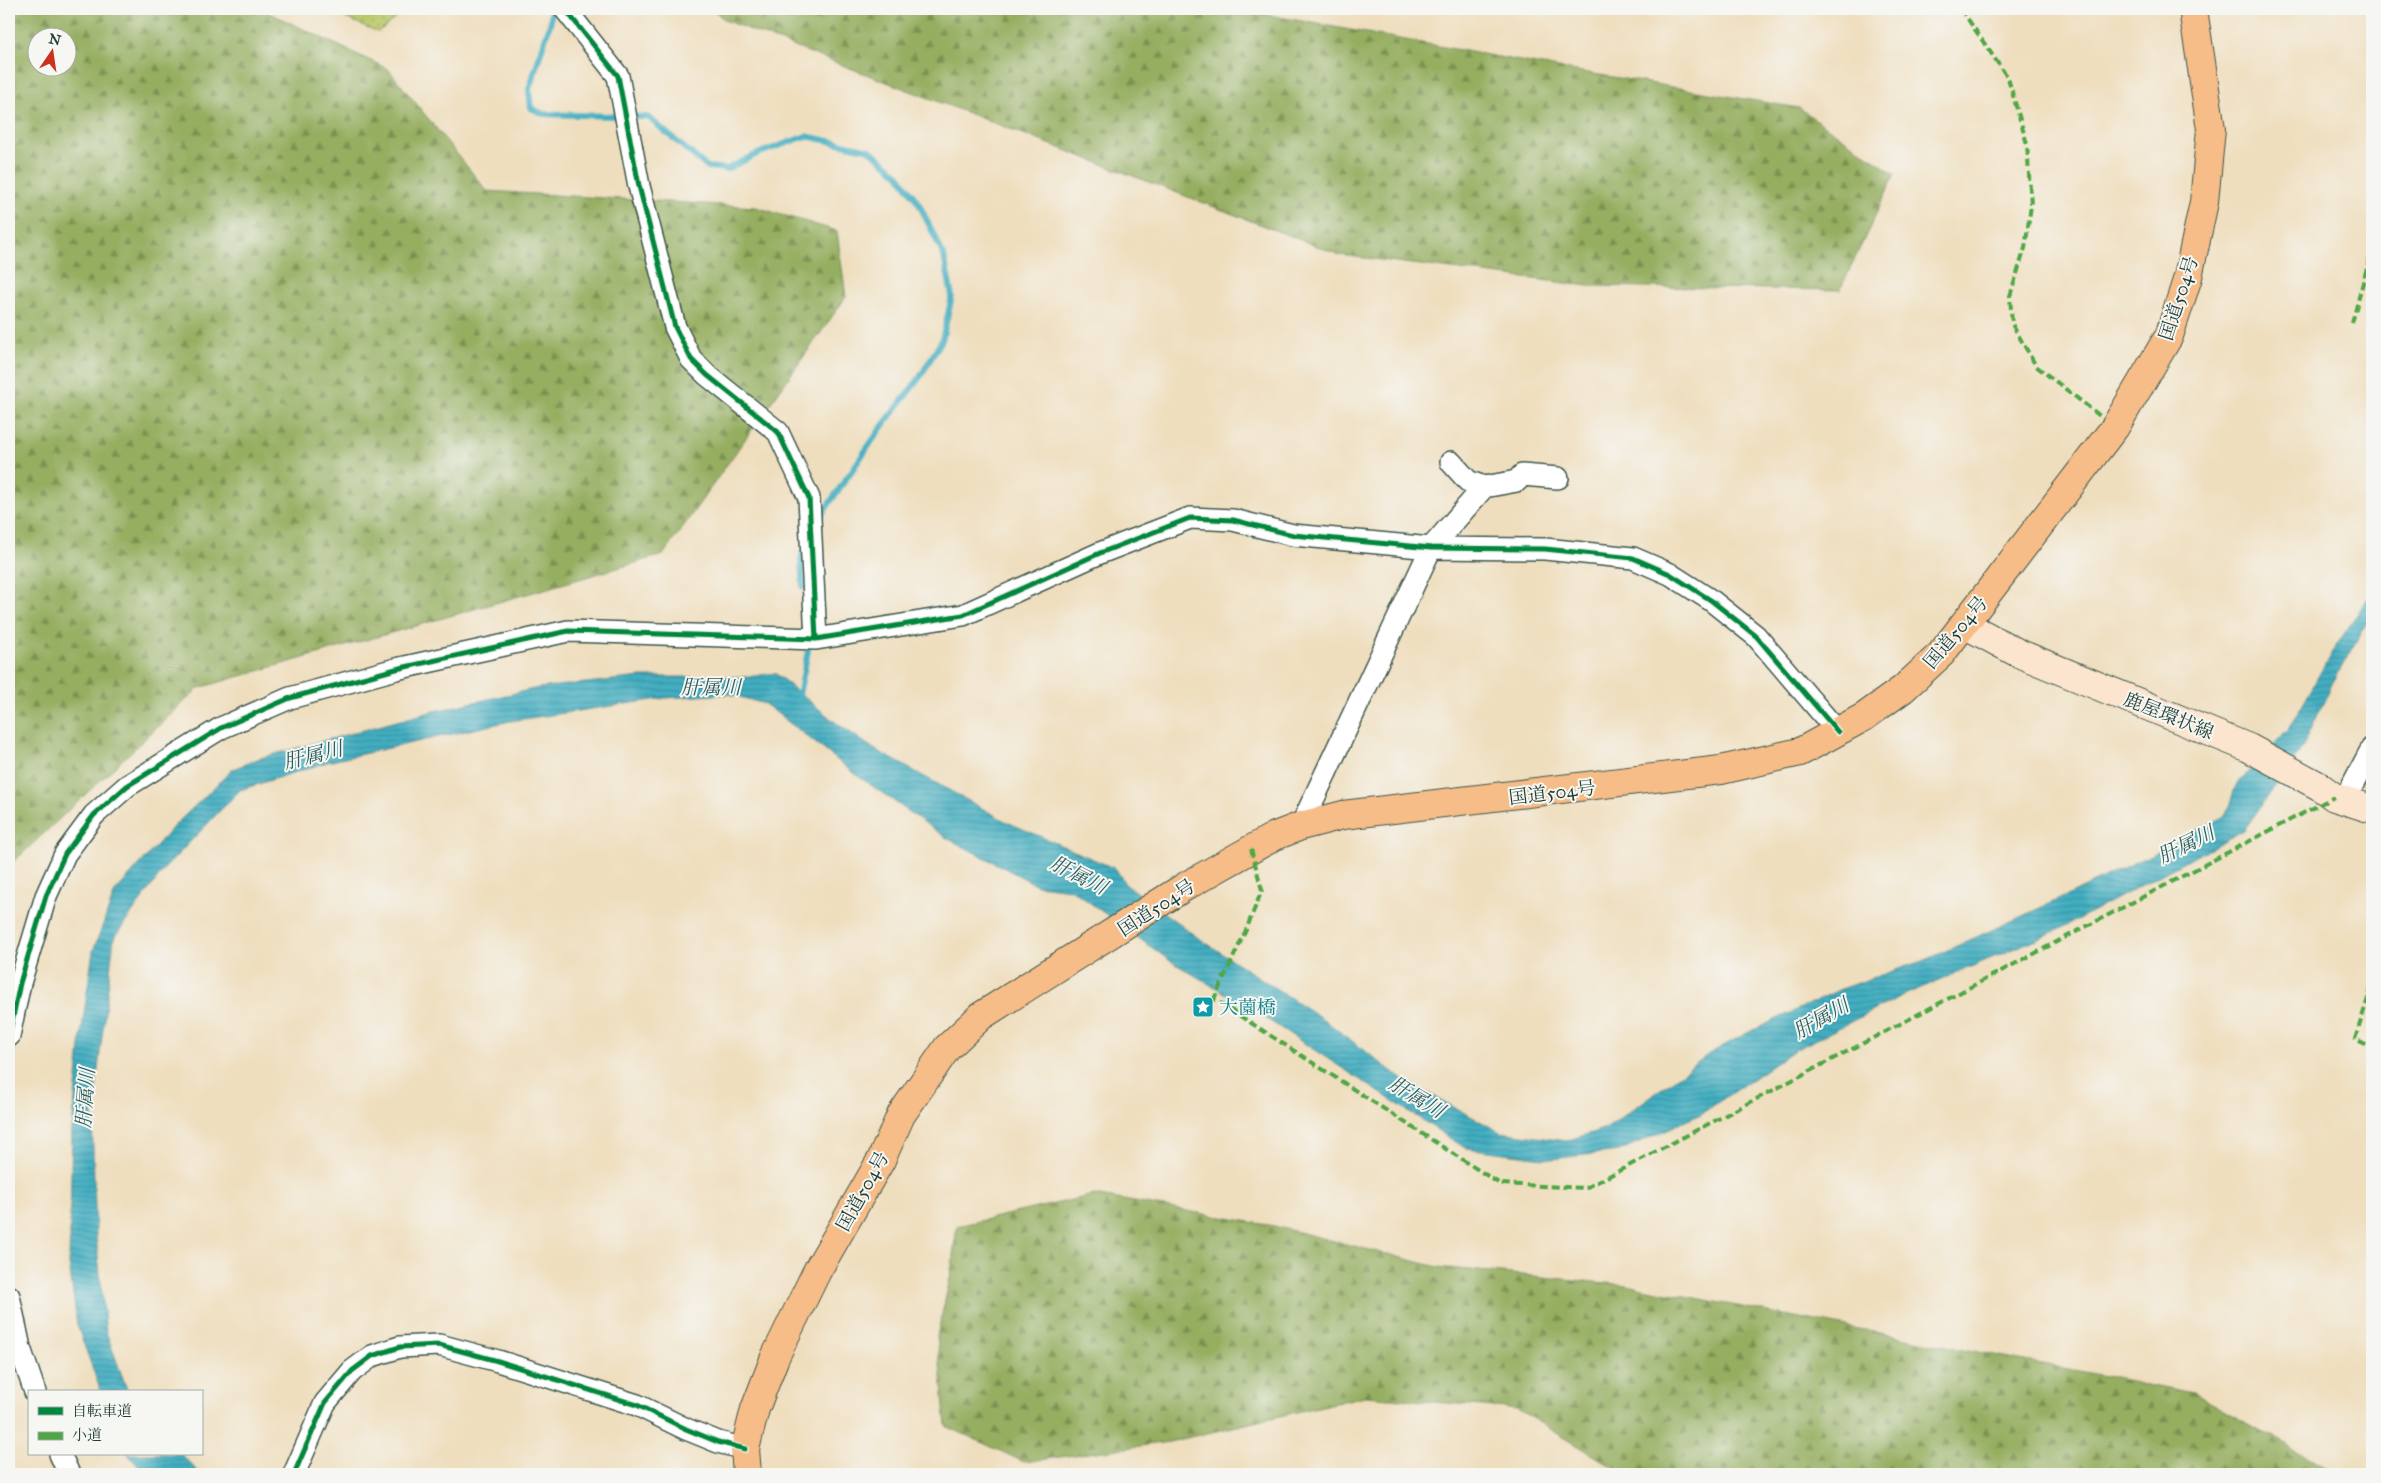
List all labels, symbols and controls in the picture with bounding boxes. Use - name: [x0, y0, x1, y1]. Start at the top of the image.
- north arrow: [28, 28, 78, 78]
- text: N: [47, 30, 63, 49]
- street label: 国道504号: [2154, 253, 2203, 343]
- street label: 国道504号: [1918, 591, 1992, 673]
- water label: 肝属川: [681, 675, 743, 699]
- street label: 鹿屋環状線: [2120, 687, 2217, 744]
- water label: 肝属川: [281, 736, 347, 774]
- street label: 国道504号: [1507, 776, 1597, 809]
- water label: 肝属川: [2154, 819, 2220, 868]
- water label: 肝属川: [1047, 851, 1113, 900]
- street label: 国道504号: [1113, 874, 1199, 941]
- water label: 肝属川: [1789, 992, 1855, 1043]
- place icon: 大薗橋: [1191, 995, 1215, 1019]
- place label: 大薗橋: [1219, 996, 1276, 1019]
- water label: 肝属川: [71, 1065, 99, 1129]
- water label: 肝属川: [1385, 1071, 1451, 1124]
- street label: 国道504号: [831, 1147, 894, 1235]
- legend: [28, 1390, 202, 1456]
- text: 自転車道: [72, 1402, 132, 1420]
- text: 小道: [72, 1426, 102, 1444]

